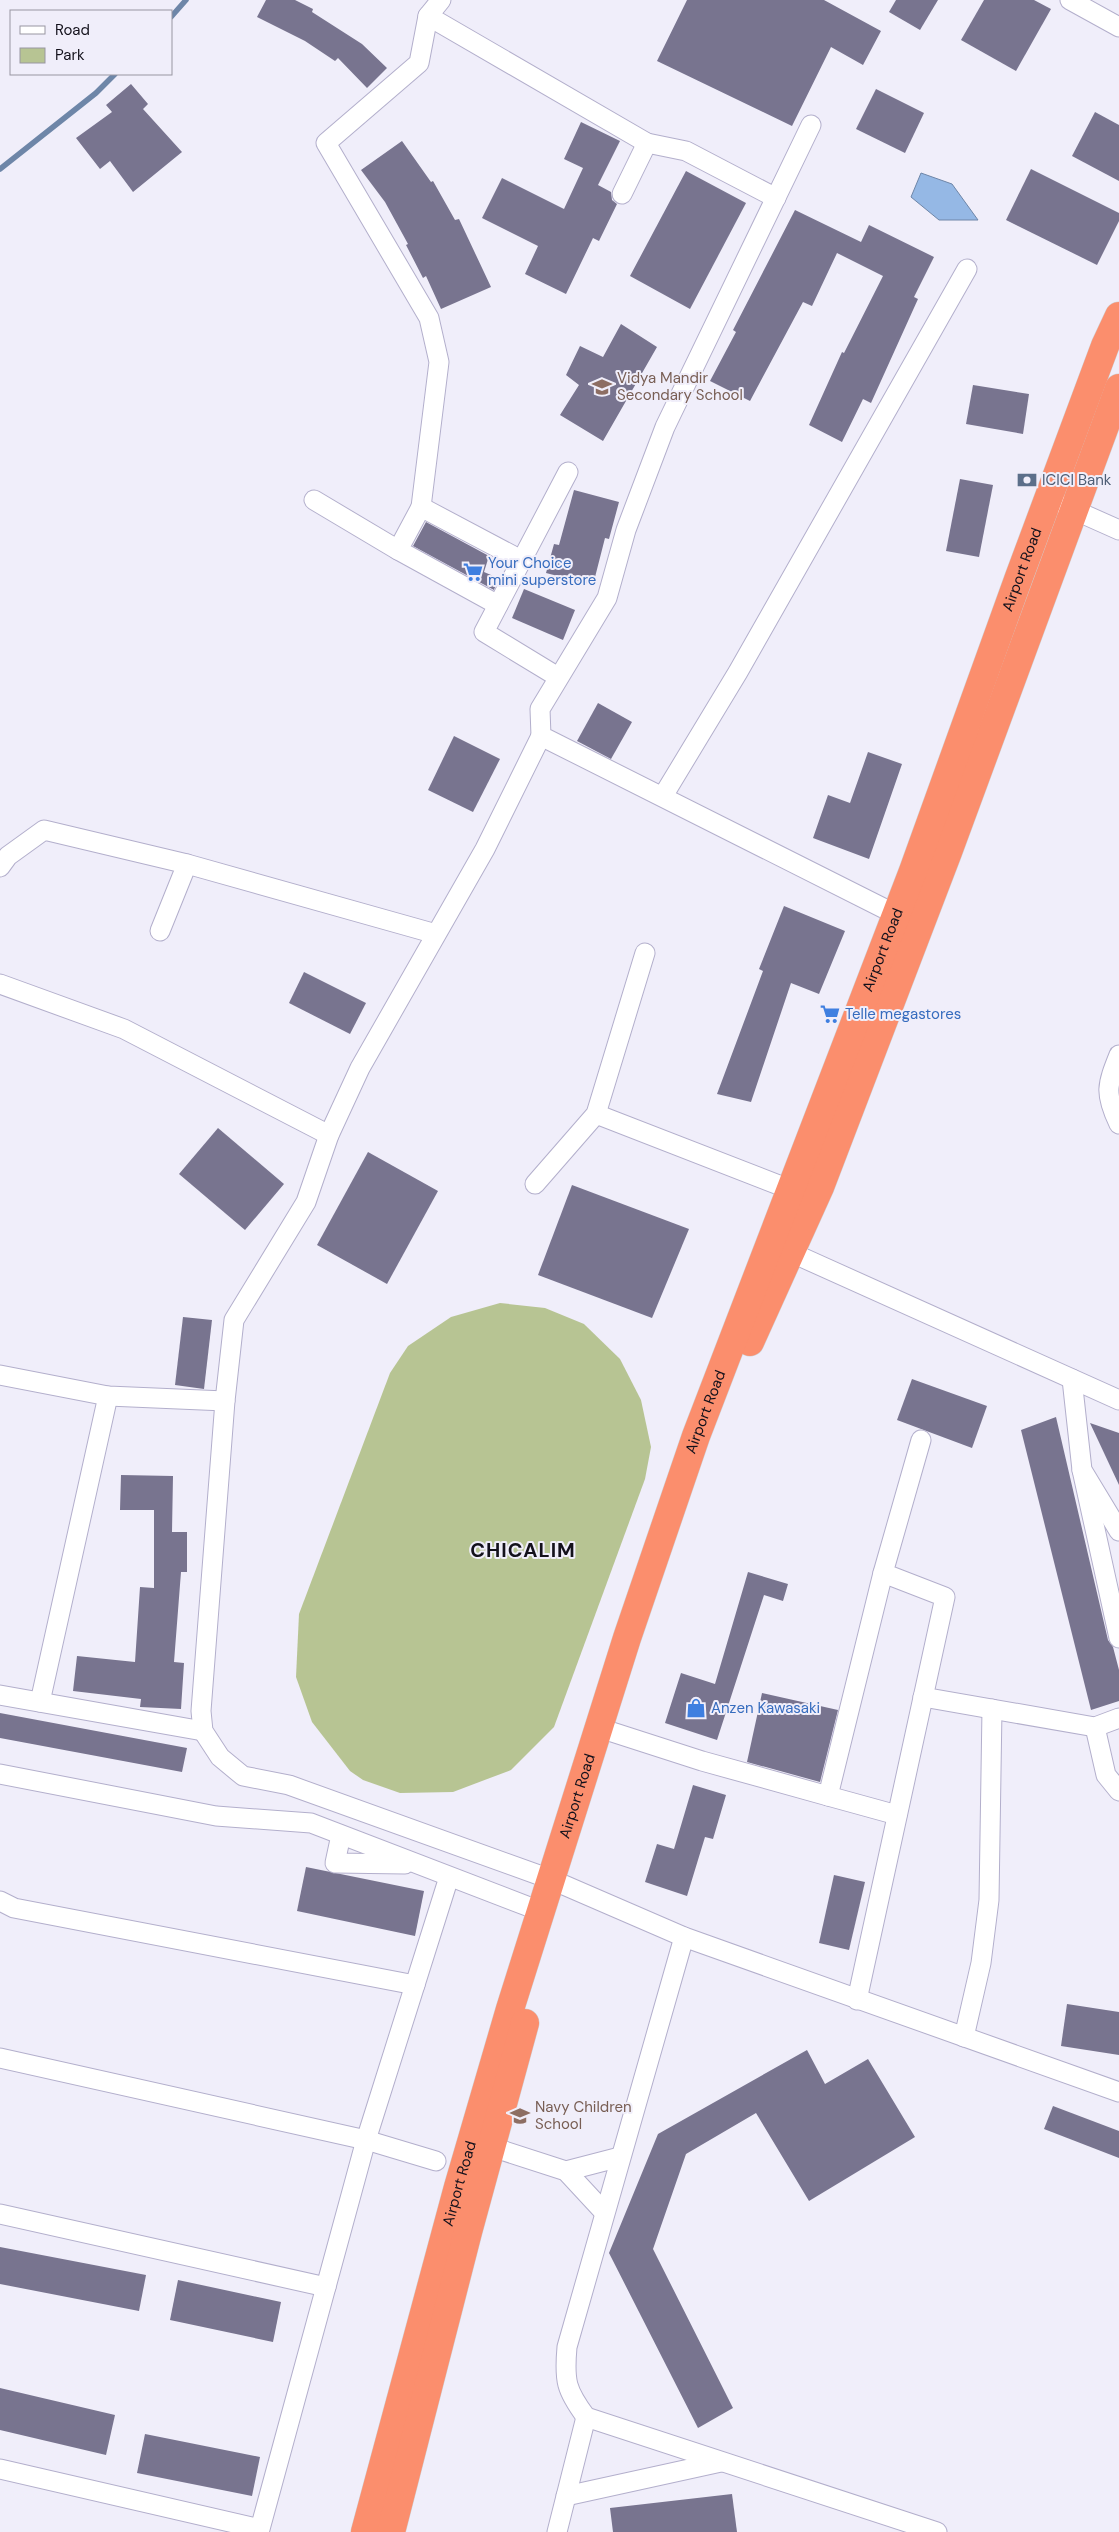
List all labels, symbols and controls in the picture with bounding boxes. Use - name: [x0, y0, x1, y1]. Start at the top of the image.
- legend: [10, 10, 172, 75]
- text: Road: [55, 20, 90, 40]
- text: Park: [55, 45, 85, 65]
- place label: Vidya Mandir Secondary School: [617, 368, 743, 405]
- school or university icon: Vidya Mandir Secondary School: [591, 376, 613, 398]
- bank icon: ICICI Bank: [1016, 469, 1038, 491]
- place label: ICICI Bank: [1042, 470, 1112, 490]
- street label: Airport Road: [997, 525, 1046, 614]
- place label: Your Choice mini superstore: [488, 553, 596, 590]
- supermarket icon: Your Choice mini superstore: [462, 561, 484, 583]
- street label: Airport Road: [858, 905, 908, 994]
- supermarket icon: Telle megastores: [819, 1003, 841, 1025]
- place label: Telle megastores: [845, 1004, 961, 1024]
- street label: Airport Road: [681, 1367, 730, 1456]
- district label: CHICALIM: [470, 1537, 576, 1563]
- shop icon: Anzen Kawasaki: [685, 1697, 707, 1719]
- place label: Anzen Kawasaki: [711, 1698, 820, 1718]
- street label: Airport Road: [554, 1751, 600, 1841]
- place label: Navy Children School: [535, 2097, 632, 2134]
- school or university icon: Navy Children School: [509, 2105, 531, 2127]
- street label: Airport Road: [438, 2138, 481, 2228]

